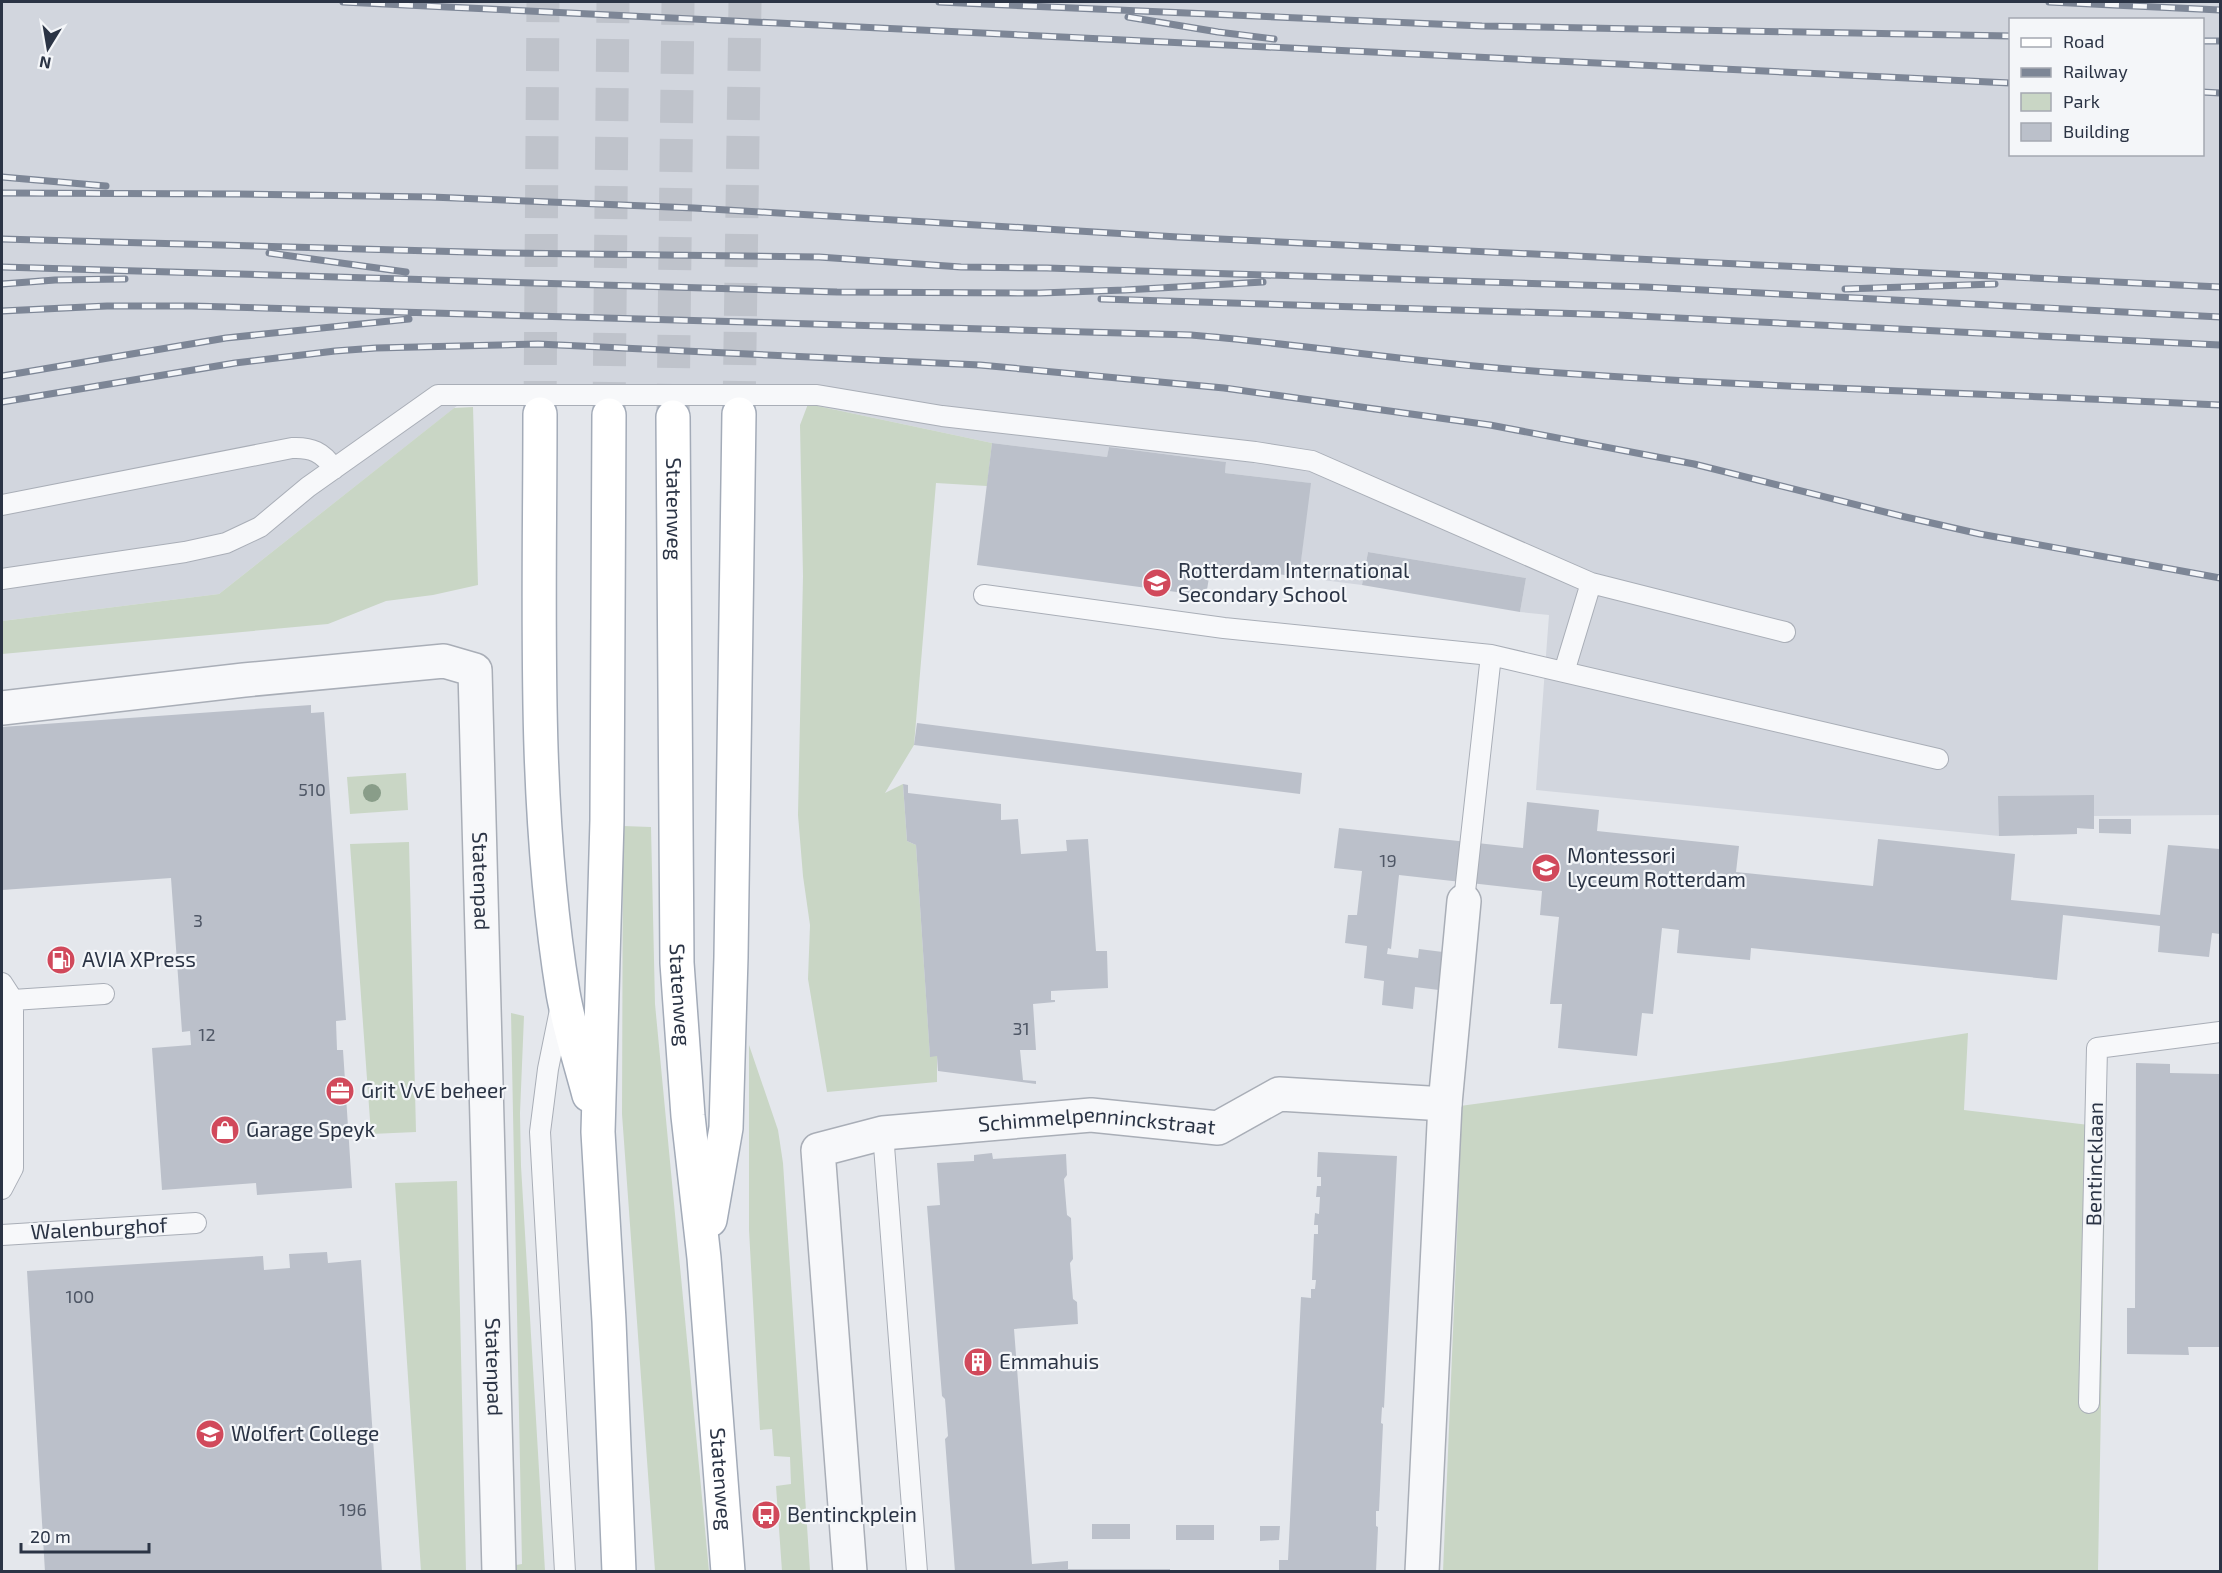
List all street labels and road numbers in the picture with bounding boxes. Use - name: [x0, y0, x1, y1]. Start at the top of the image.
- street label: Statenweg: [662, 457, 688, 561]
- street label: Statenpad: [468, 832, 496, 931]
- street label: Statenweg: [666, 943, 697, 1047]
- street label: Schimmelpenninckstraat: [977, 1101, 1217, 1139]
- street label: Bentincklaan: [2080, 1102, 2107, 1226]
- street label: Walenburghof: [30, 1211, 169, 1244]
- street label: Statenpad: [481, 1317, 509, 1416]
- street label: Statenweg: [706, 1427, 739, 1531]

